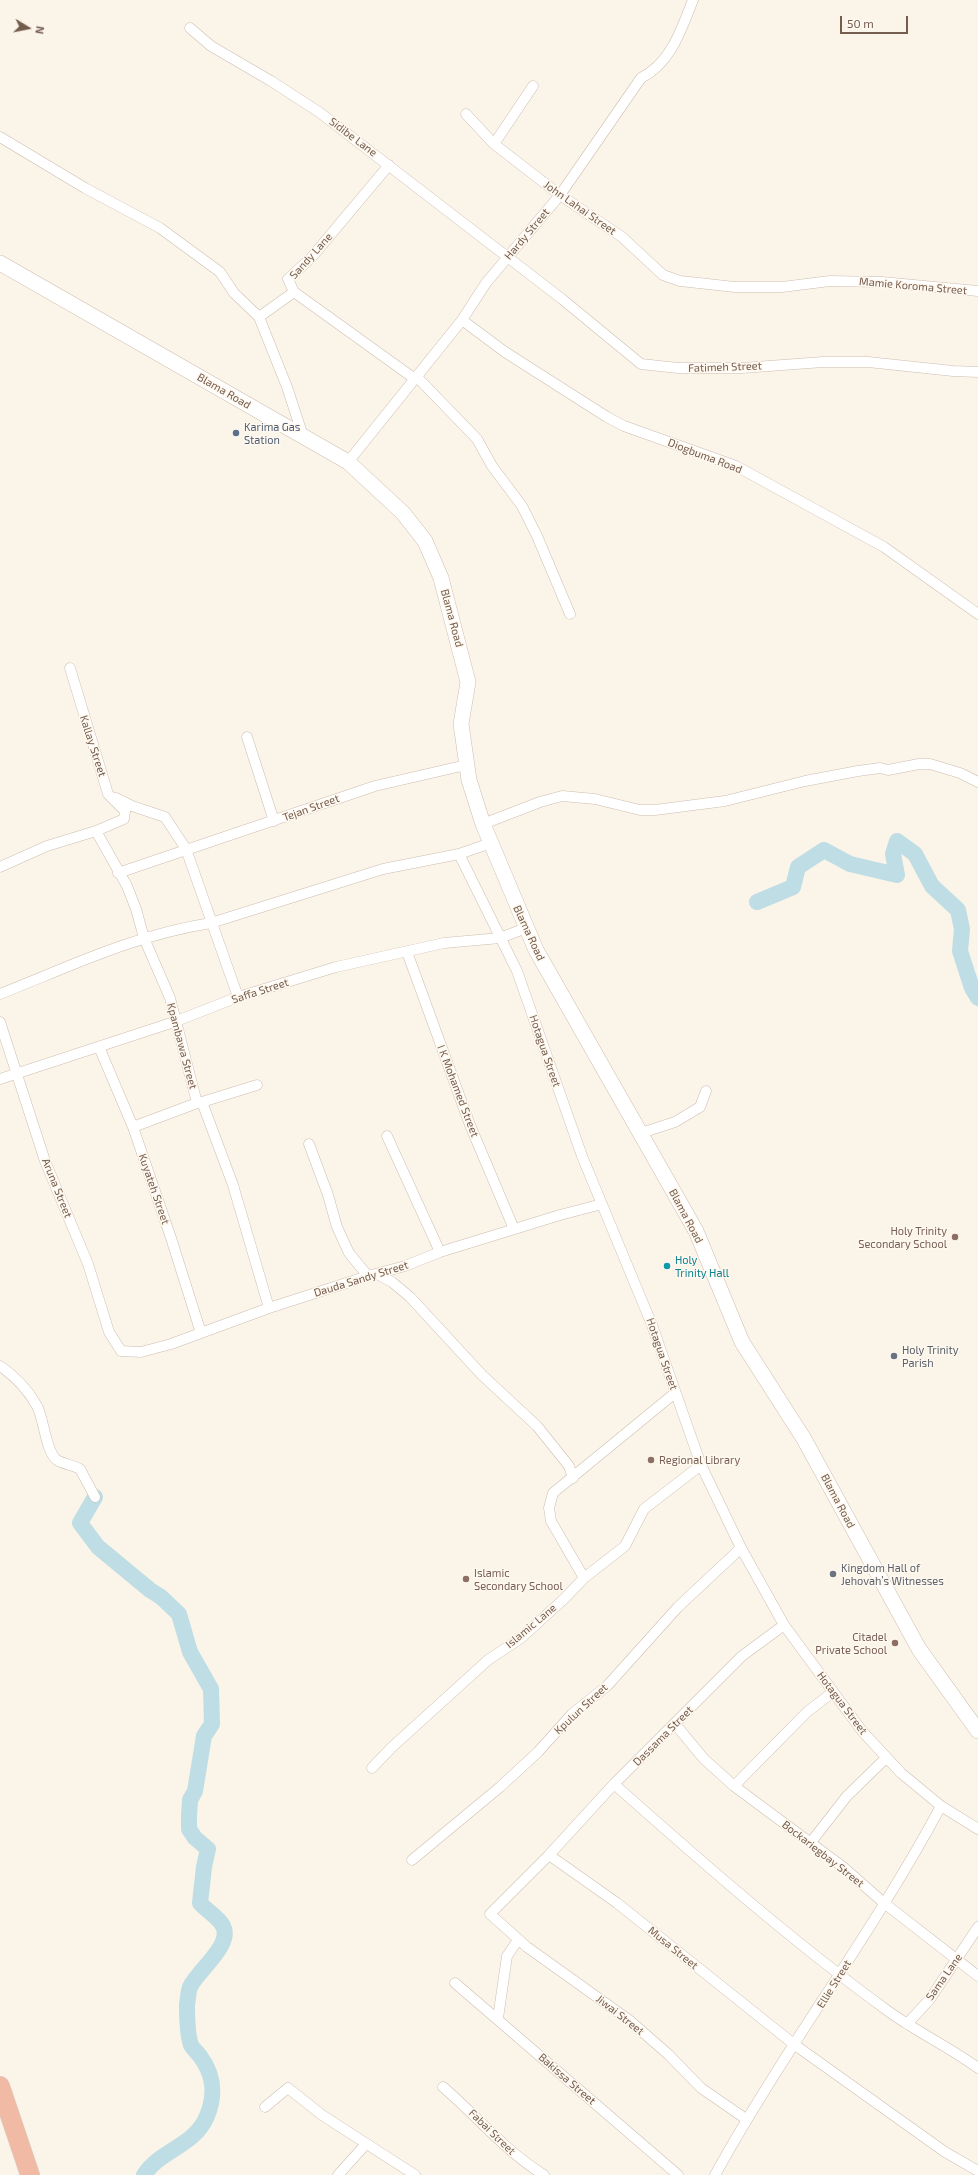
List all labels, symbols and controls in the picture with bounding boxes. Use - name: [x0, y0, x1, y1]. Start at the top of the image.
- north arrow: [8, 8, 48, 48]
- scale bar: [842, 8, 910, 34]
- text: 50 m: [847, 16, 874, 30]
- text: N: [33, 25, 47, 35]
- street label: Sidibe Lane: [326, 115, 380, 159]
- street label: John Lahai Street: [541, 178, 619, 238]
- street label: Hardy Street: [502, 206, 552, 262]
- street label: Sandy Lane: [287, 230, 335, 282]
- street label: Mamie Koroma Street: [859, 275, 967, 297]
- street label: Fatimeh Street: [688, 359, 762, 375]
- street label: Blama Road: [195, 370, 253, 412]
- place label: Karima Gas Station: [244, 420, 300, 446]
- marker: Karima Gas Station: [231, 428, 241, 438]
- street label: Diogbuma Road: [666, 436, 744, 476]
- street label: Blama Road: [438, 588, 466, 648]
- street label: Kallay Street: [77, 714, 109, 778]
- street label: Tejan Street: [281, 792, 341, 824]
- street label: Blama Road: [510, 903, 548, 963]
- street label: Saffa Street: [230, 976, 290, 1006]
- street label: Kpambawa Street: [164, 1001, 200, 1091]
- street label: Hotagua Street: [527, 1013, 563, 1089]
- street label: I K Mohamed Street: [434, 1043, 482, 1139]
- street label: Kuyateh Street: [136, 1152, 172, 1226]
- street label: Aruna Street: [39, 1156, 75, 1220]
- street label: Blama Road: [666, 1187, 706, 1245]
- place label: Holy Trinity Secondary School: [858, 1224, 947, 1250]
- marker: Holy Trinity Secondary School: [950, 1232, 960, 1242]
- place label: Holy Trinity Hall: [675, 1253, 729, 1279]
- street label: Dauda Sandy Street: [312, 1258, 410, 1300]
- marker: Holy Trinity Hall: [662, 1261, 672, 1271]
- street label: Hotagua Street: [644, 1316, 680, 1392]
- place label: Holy Trinity Parish: [902, 1343, 959, 1369]
- marker: Holy Trinity Parish: [889, 1351, 899, 1361]
- place label: Regional Library: [659, 1453, 740, 1467]
- marker: Regional Library: [646, 1455, 656, 1465]
- street label: Blama Road: [818, 1472, 858, 1530]
- place label: Kingdom Hall of Jehovah’s Witnesses: [841, 1561, 944, 1587]
- place label: Islamic Secondary School: [474, 1566, 563, 1592]
- marker: Kingdom Hall of Jehovah’s Witnesses: [828, 1569, 838, 1579]
- marker: Islamic Secondary School: [461, 1574, 471, 1584]
- street label: Islamic Lane: [503, 1601, 559, 1651]
- place label: Citadel Private School: [815, 1630, 887, 1656]
- marker: Citadel Private School: [890, 1638, 900, 1648]
- street label: Hotagua Street: [814, 1669, 870, 1737]
- street label: Kpulun Street: [552, 1681, 610, 1737]
- street label: Dassama Street: [630, 1703, 696, 1769]
- street label: Bockariegbay Street: [779, 1818, 867, 1890]
- street label: Musa Street: [645, 1924, 701, 1972]
- street label: Sama Lane: [923, 1951, 965, 2003]
- street label: Ellie Street: [814, 1957, 854, 2011]
- street label: Jiwai Street: [593, 1992, 647, 2038]
- street label: Bakissa Street: [536, 2051, 598, 2107]
- street label: Fabai Street: [466, 2106, 518, 2158]

